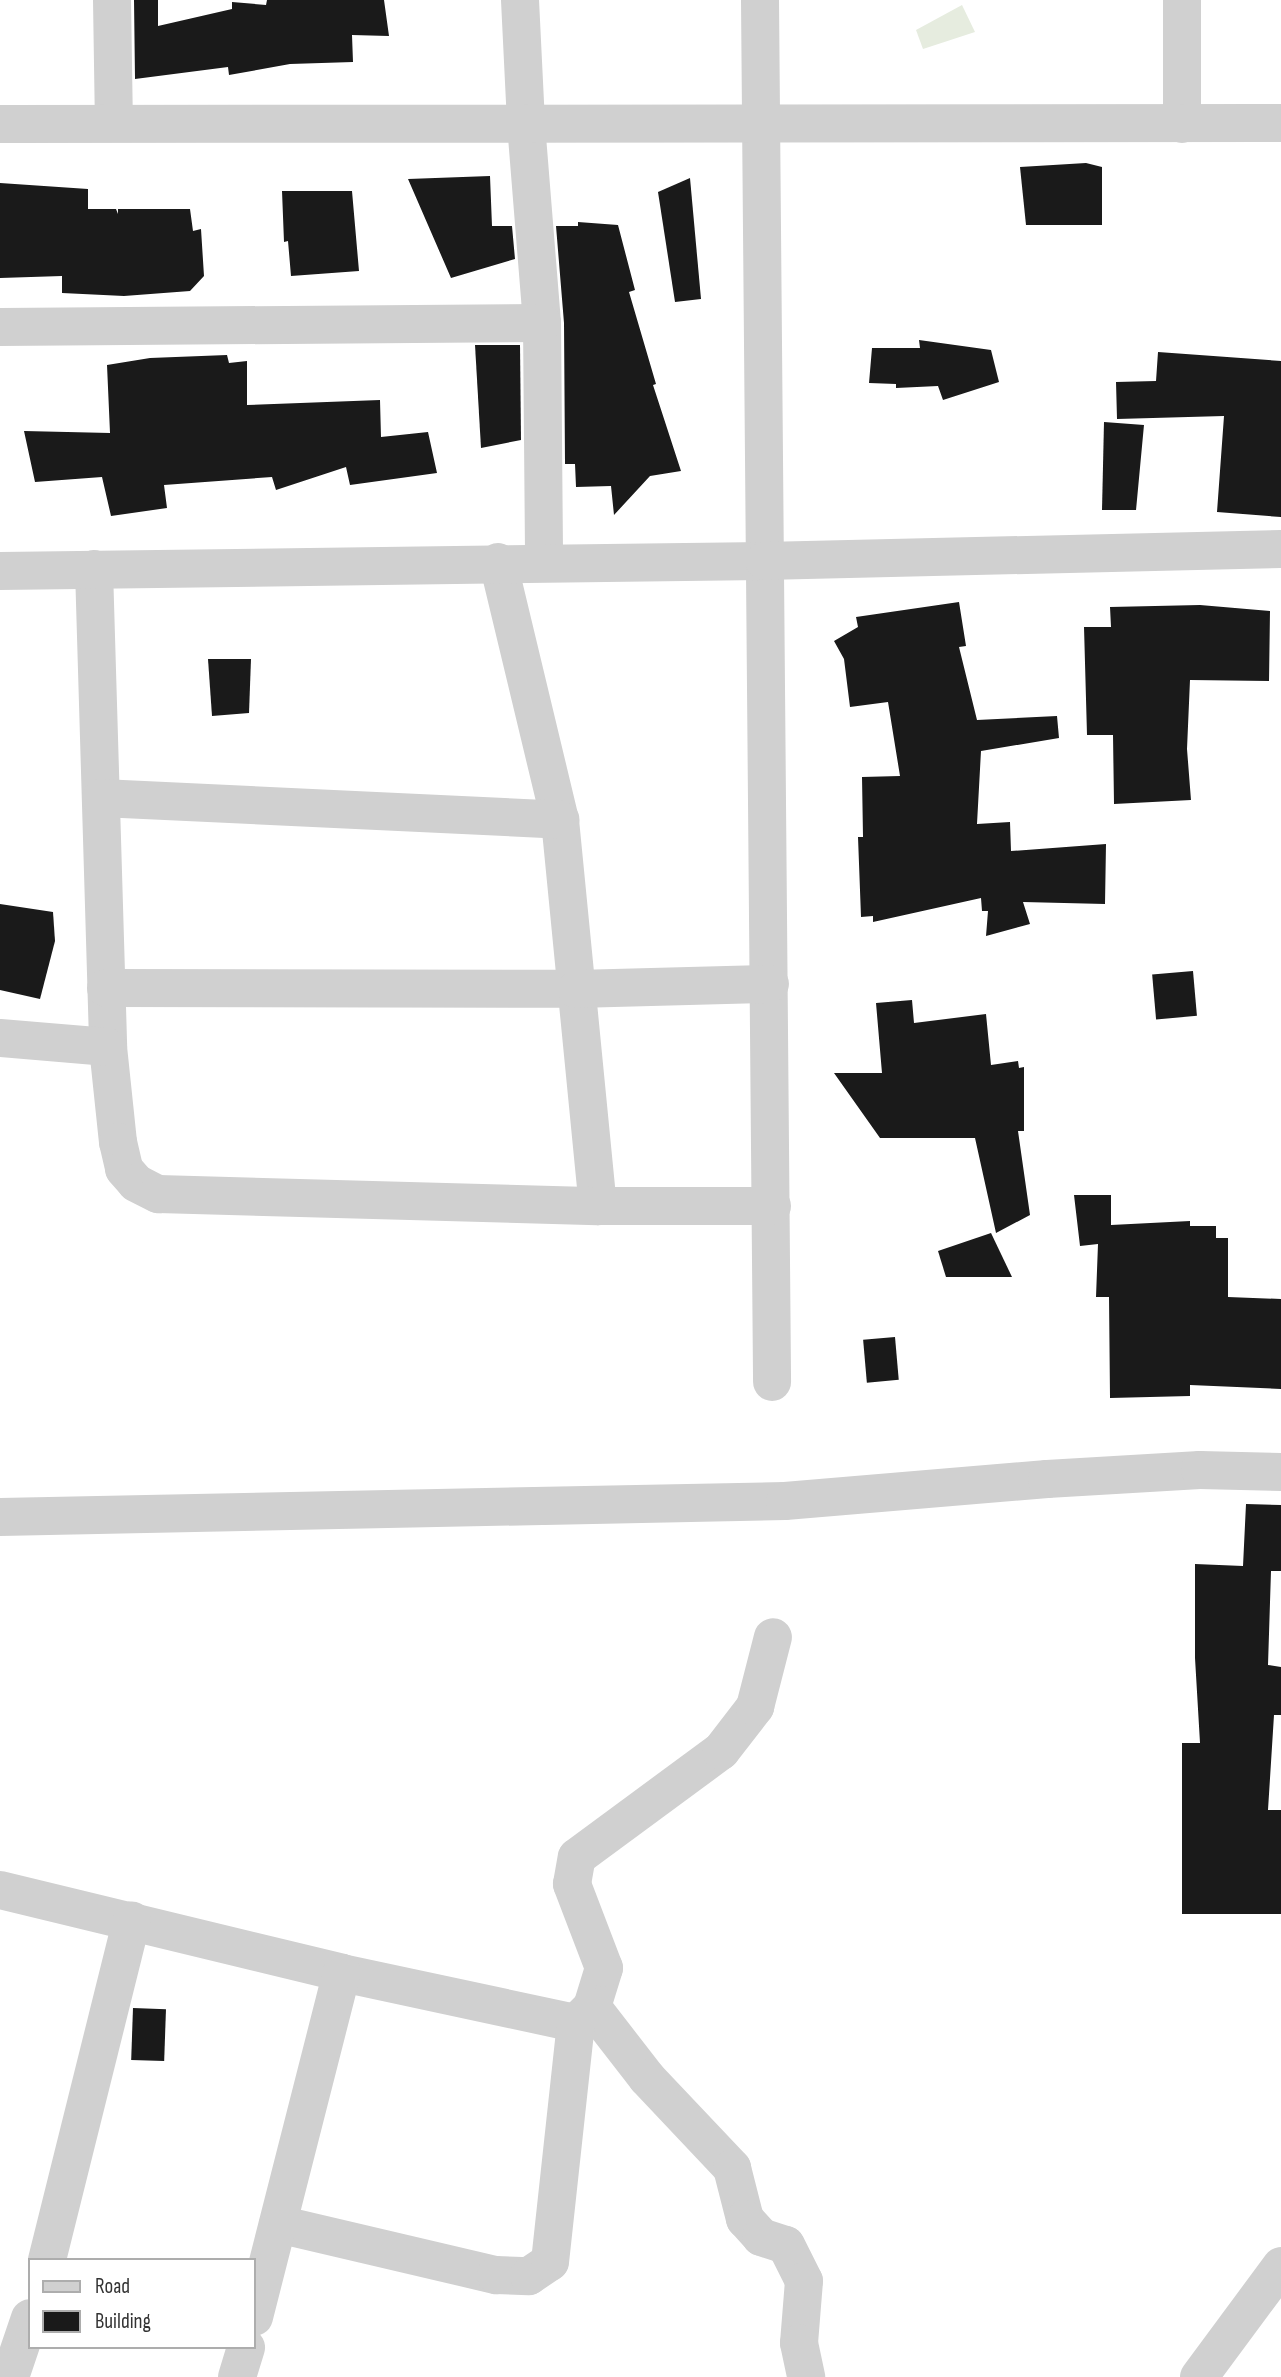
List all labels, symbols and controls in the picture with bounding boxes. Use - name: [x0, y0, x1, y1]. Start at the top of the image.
- legend: [28, 2258, 256, 2349]
- text: Road: [95, 2274, 130, 2299]
- text: Building: [95, 2309, 151, 2334]

